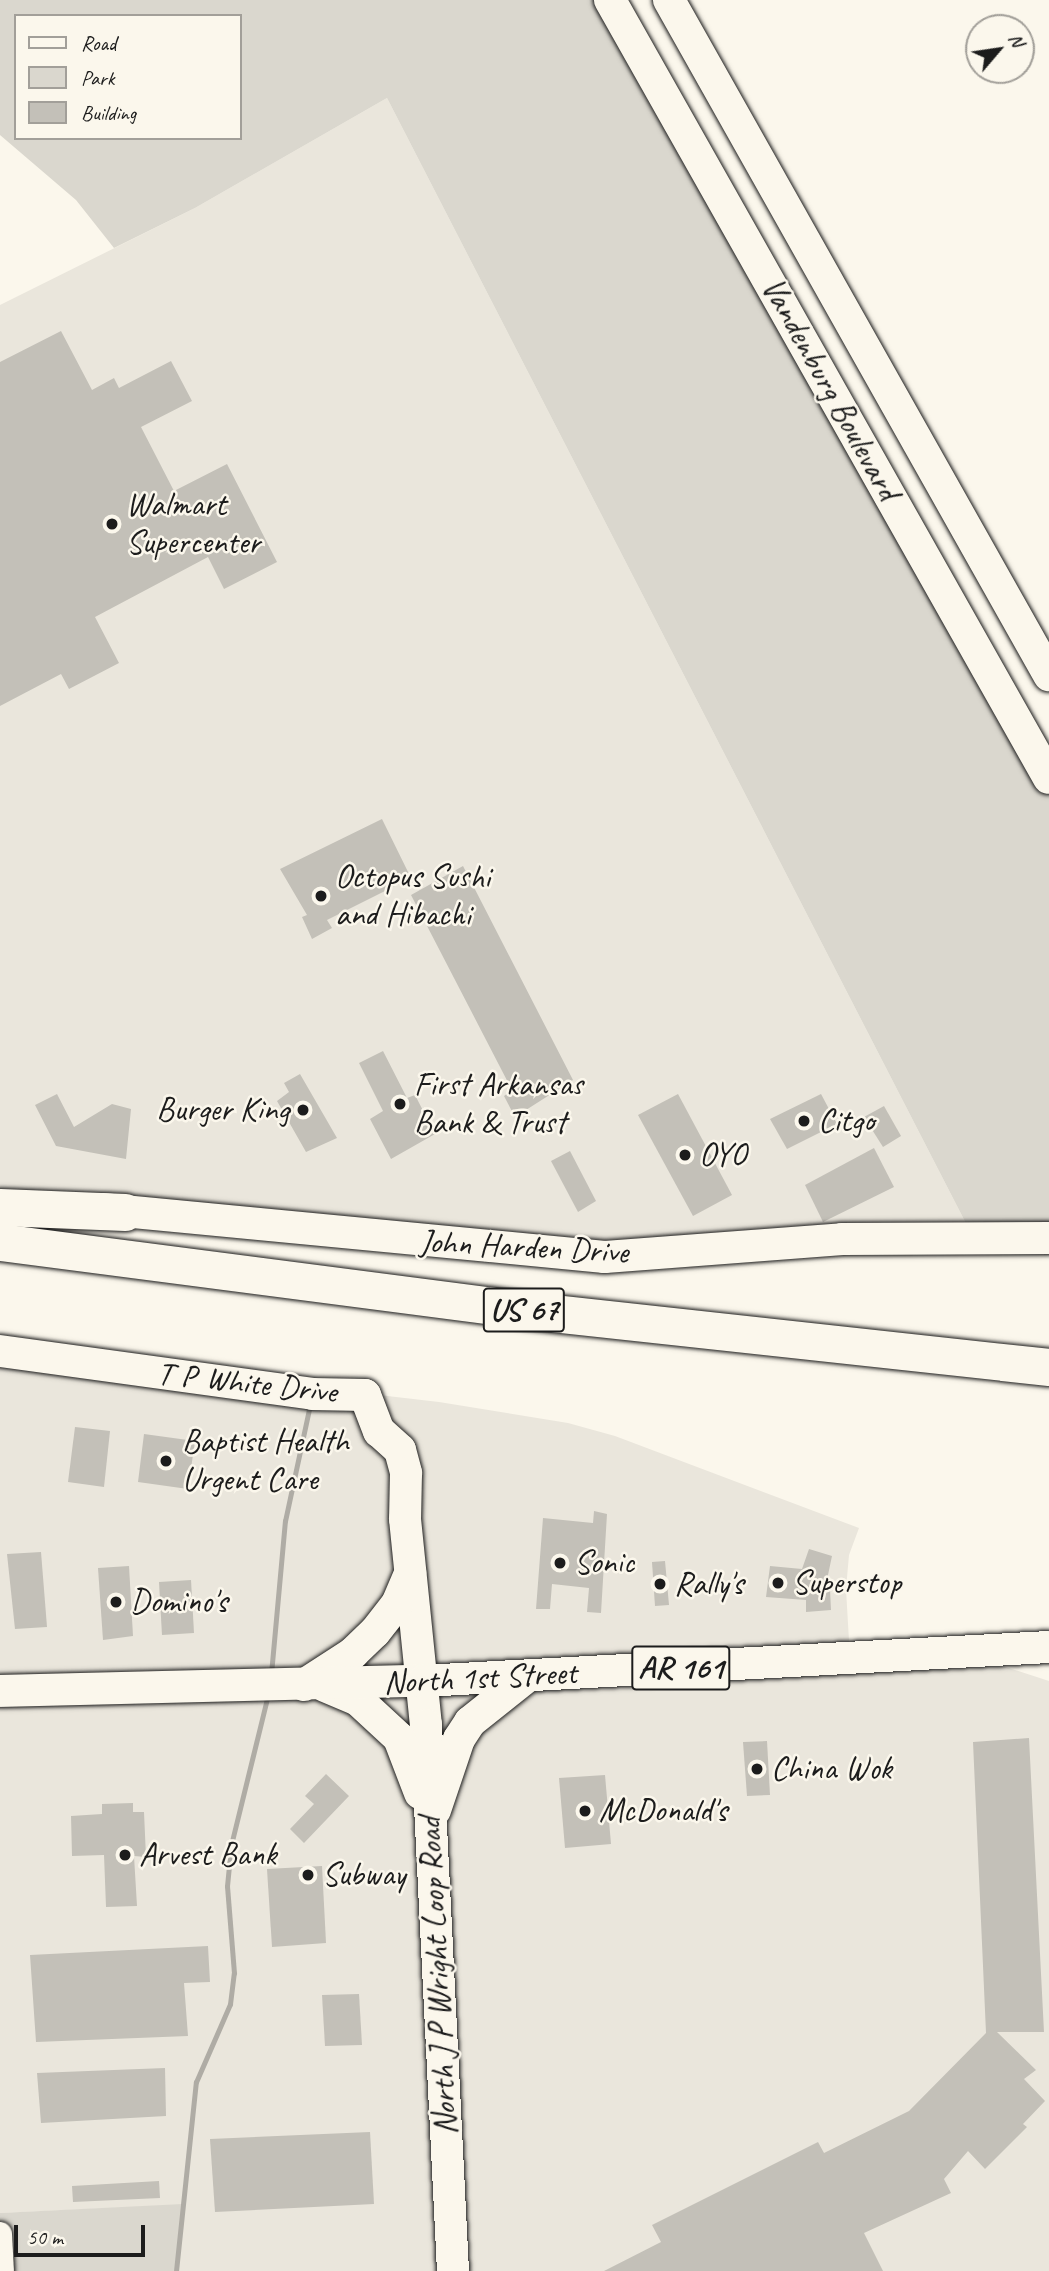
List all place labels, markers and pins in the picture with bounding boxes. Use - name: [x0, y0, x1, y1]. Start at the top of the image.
- place label: Walmart Supercenter: [126, 485, 260, 563]
- marker: Walmart Supercenter: [104, 516, 120, 532]
- place label: Octopus Sushi and Hibachi: [335, 857, 490, 935]
- marker: Octopus Sushi and Hibachi: [313, 888, 329, 904]
- place label: First Arkansas Bank & Trust: [414, 1065, 583, 1143]
- place label: Burger King: [156, 1090, 289, 1130]
- marker: First Arkansas Bank & Trust: [392, 1096, 408, 1112]
- place label: Citgo: [818, 1101, 874, 1141]
- marker: Burger King: [295, 1102, 311, 1118]
- marker: Citgo: [796, 1113, 812, 1129]
- place label: OYO: [699, 1135, 746, 1175]
- marker: OYO: [677, 1147, 693, 1163]
- place label: Baptist Health Urgent Care: [182, 1422, 347, 1500]
- marker: Baptist Health Urgent Care: [156, 1451, 176, 1471]
- place label: Sonic: [574, 1543, 634, 1583]
- marker: Sonic: [552, 1555, 568, 1571]
- place label: Superstop: [792, 1563, 901, 1603]
- place label: Rally's: [674, 1564, 743, 1604]
- marker: Superstop: [770, 1575, 786, 1591]
- marker: Rally's: [652, 1576, 668, 1592]
- place label: Domino's: [130, 1582, 227, 1622]
- marker: Domino's: [108, 1594, 124, 1610]
- place label: China Wok: [771, 1749, 892, 1789]
- marker: China Wok: [749, 1761, 765, 1777]
- place label: McDonald's: [599, 1791, 727, 1831]
- marker: McDonald's: [577, 1803, 593, 1819]
- place label: Arvest Bank: [139, 1835, 277, 1875]
- marker: Arvest Bank: [117, 1847, 133, 1863]
- place label: Subway: [322, 1855, 405, 1895]
- marker: Subway: [300, 1867, 316, 1883]

